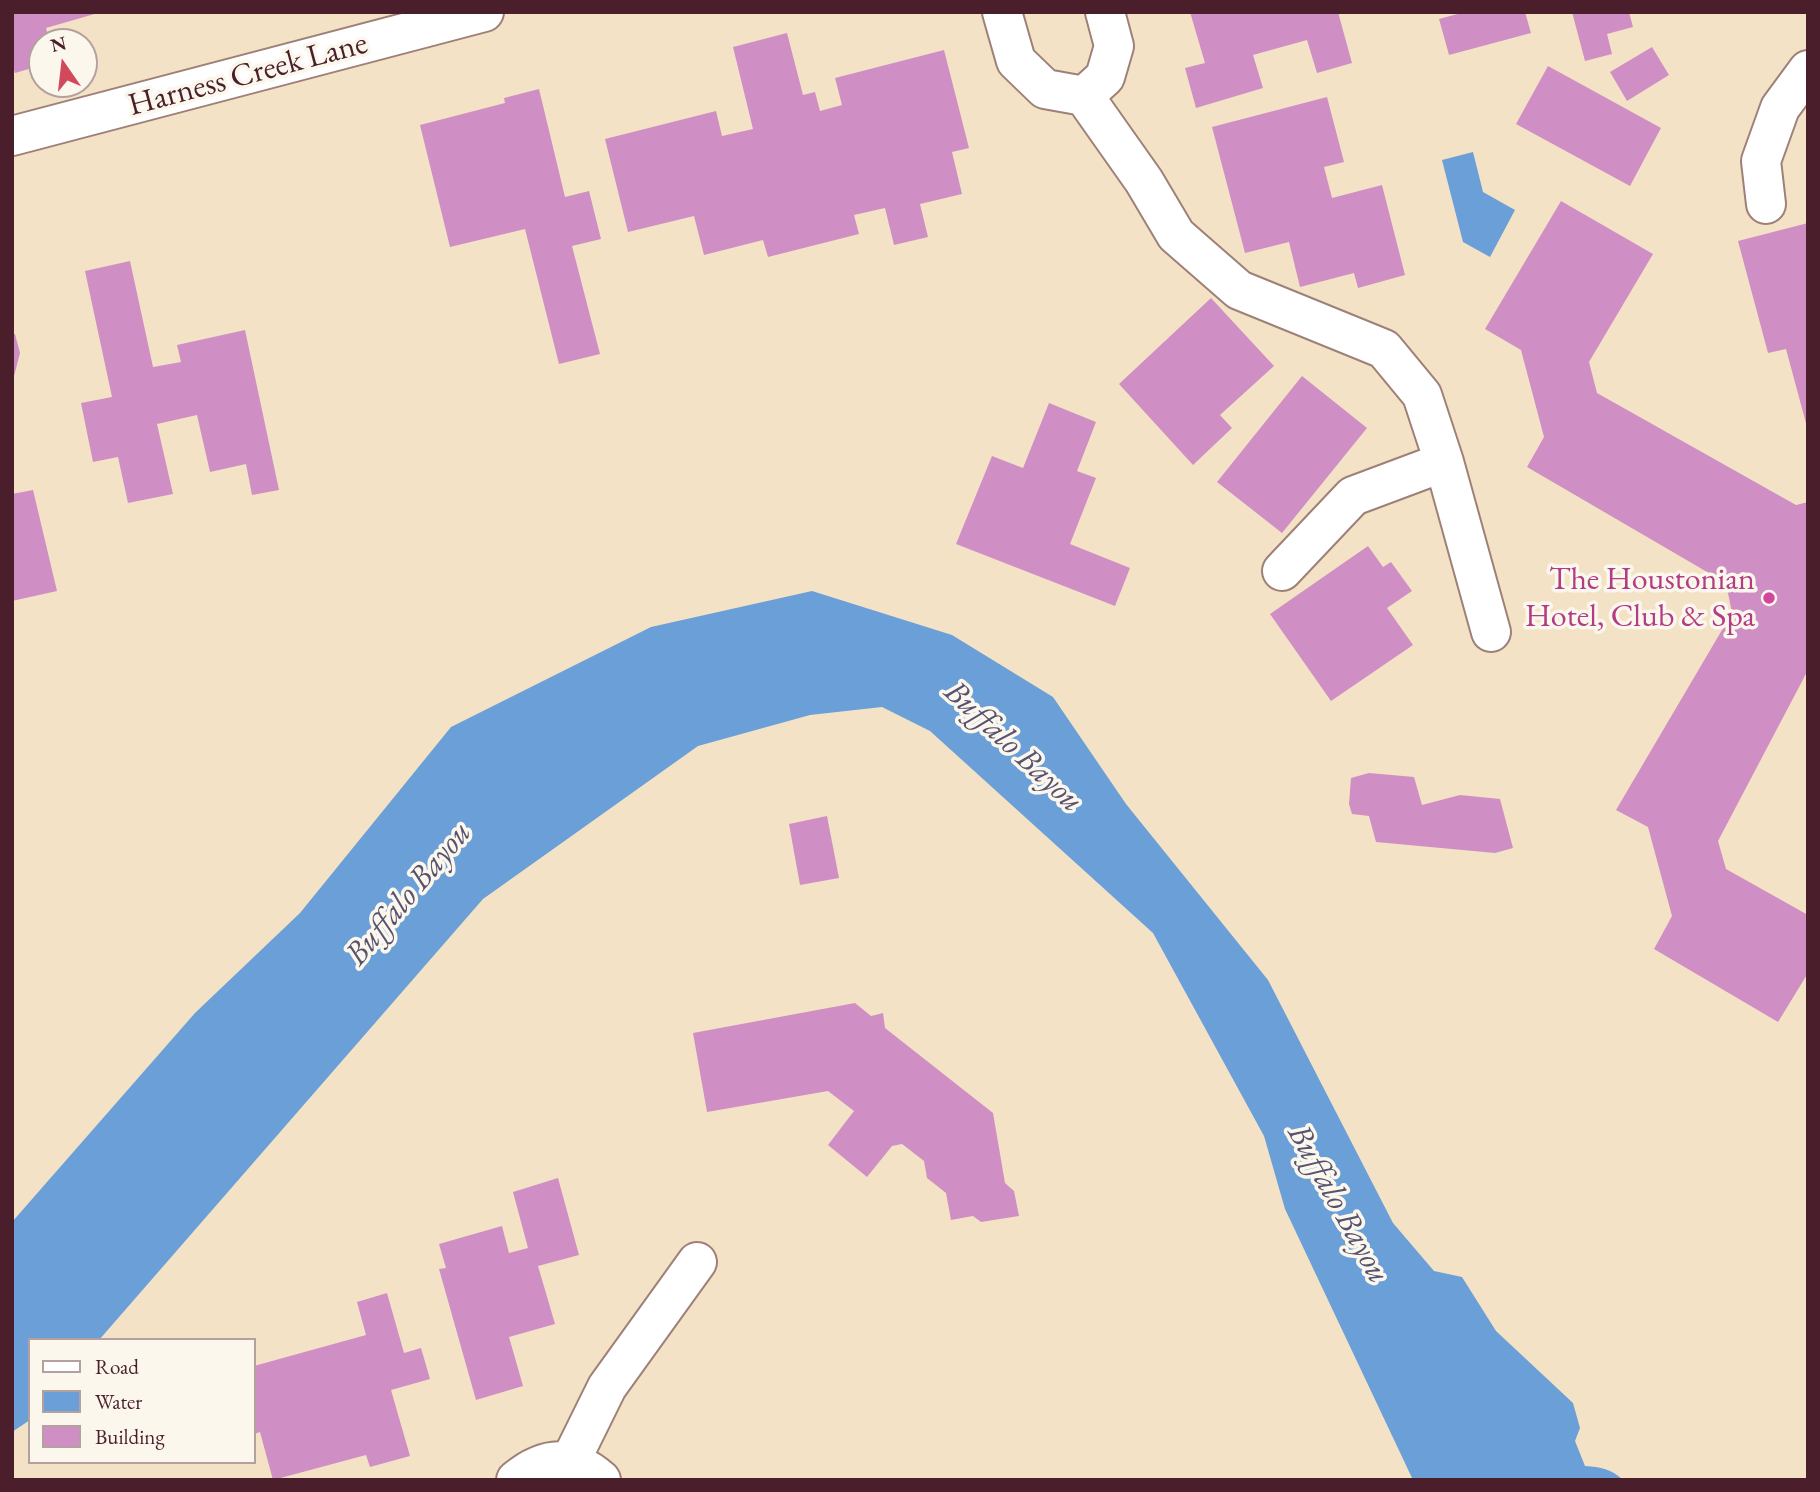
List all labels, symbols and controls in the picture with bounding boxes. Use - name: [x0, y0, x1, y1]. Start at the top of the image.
- street label: Harness Creek Lane: [124, 25, 372, 125]
- north arrow: [28, 28, 98, 98]
- text: N: [48, 30, 69, 58]
- place label: The Houstonian Hotel, Club & Spa: [1525, 561, 1755, 636]
- marker: The Houstonian Hotel, Club & Spa: [1761, 590, 1777, 606]
- water label: Buffalo Bayou: [935, 673, 1091, 821]
- water label: Buffalo Bayou: [337, 814, 481, 974]
- water label: Buffalo Bayou: [1278, 1118, 1398, 1290]
- legend: [28, 1338, 256, 1464]
- text: Road: [95, 1353, 139, 1380]
- text: Water: [95, 1388, 142, 1415]
- text: Building: [95, 1423, 165, 1450]

